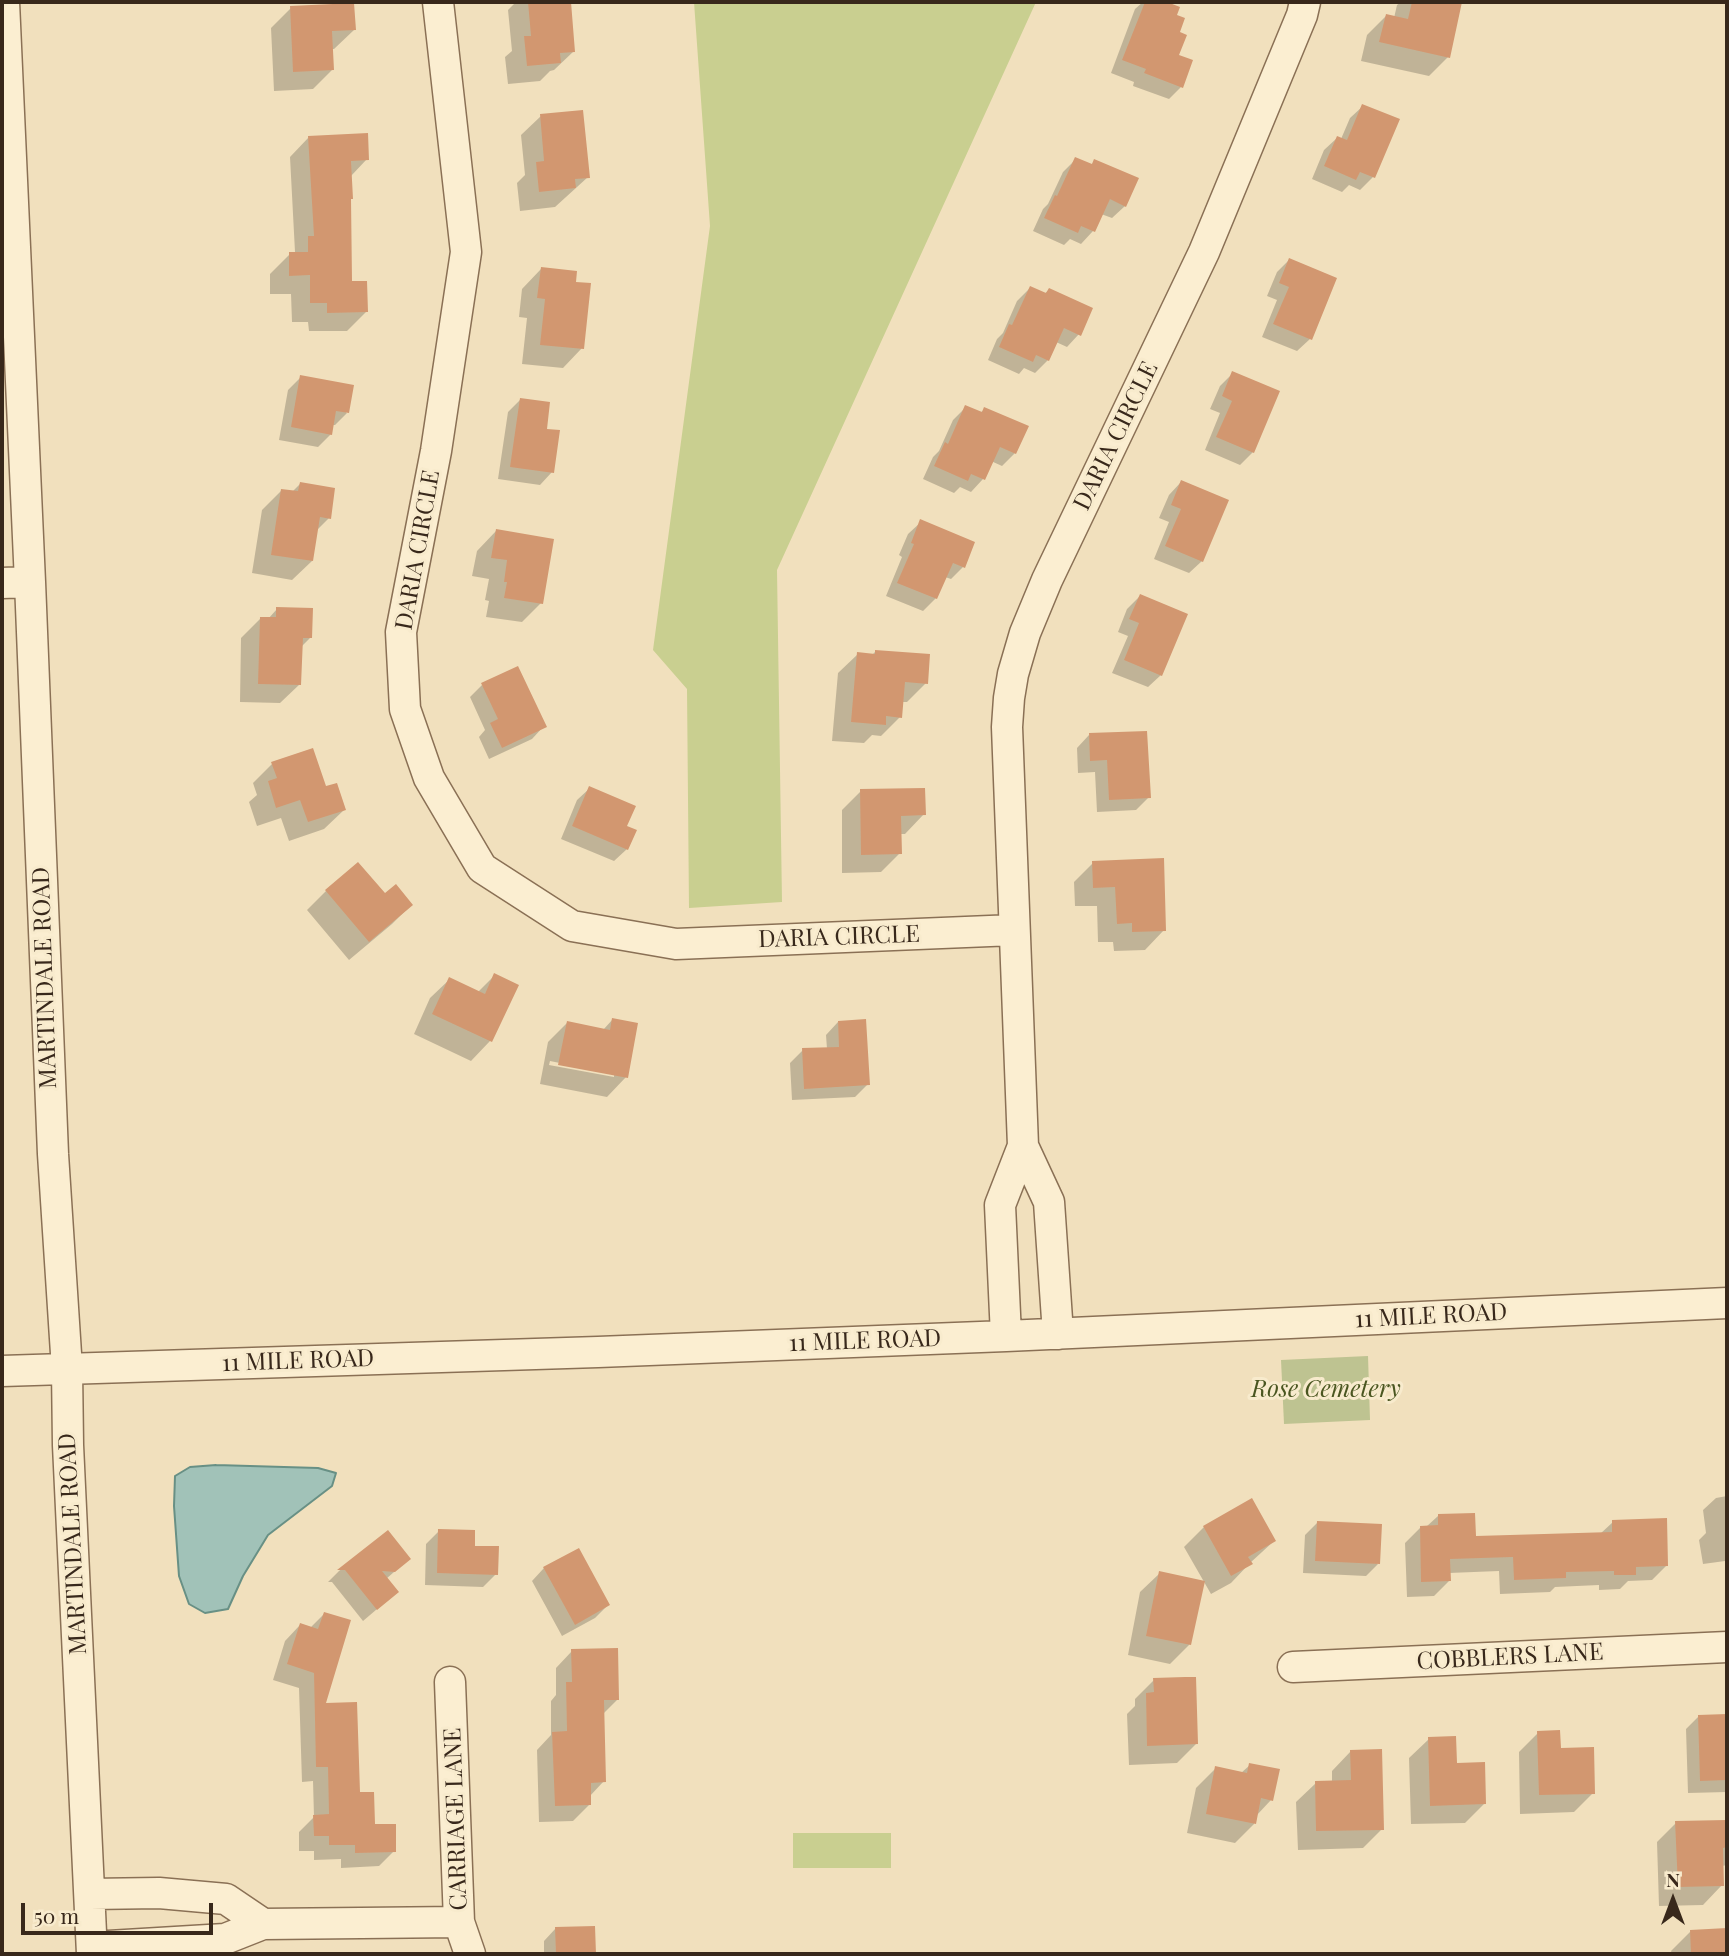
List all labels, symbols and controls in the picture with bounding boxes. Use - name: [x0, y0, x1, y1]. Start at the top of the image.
- street label: DARIA CIRCLE: [1068, 357, 1164, 515]
- street label: DARIA CIRCLE: [390, 468, 446, 632]
- street label: MARTINDALE ROAD: [27, 867, 63, 1089]
- street label: DARIA CIRCLE: [758, 920, 920, 954]
- street label: 11 MILE ROAD: [1354, 1298, 1508, 1334]
- street label: 11 MILE ROAD: [788, 1324, 942, 1358]
- street label: 11 MILE ROAD: [221, 1344, 375, 1378]
- park label: Rose Cemetery: [1251, 1376, 1401, 1404]
- street label: MARTINDALE ROAD: [53, 1432, 93, 1656]
- street label: COBBLERS LANE: [1416, 1638, 1604, 1676]
- street label: CARRIAGE LANE: [438, 1727, 474, 1911]
- north arrow: [1638, 1865, 1708, 1935]
- text: N: [1666, 1866, 1680, 1892]
- scale bar: [24, 1890, 217, 1934]
- text: 50 m: [34, 1901, 79, 1929]

